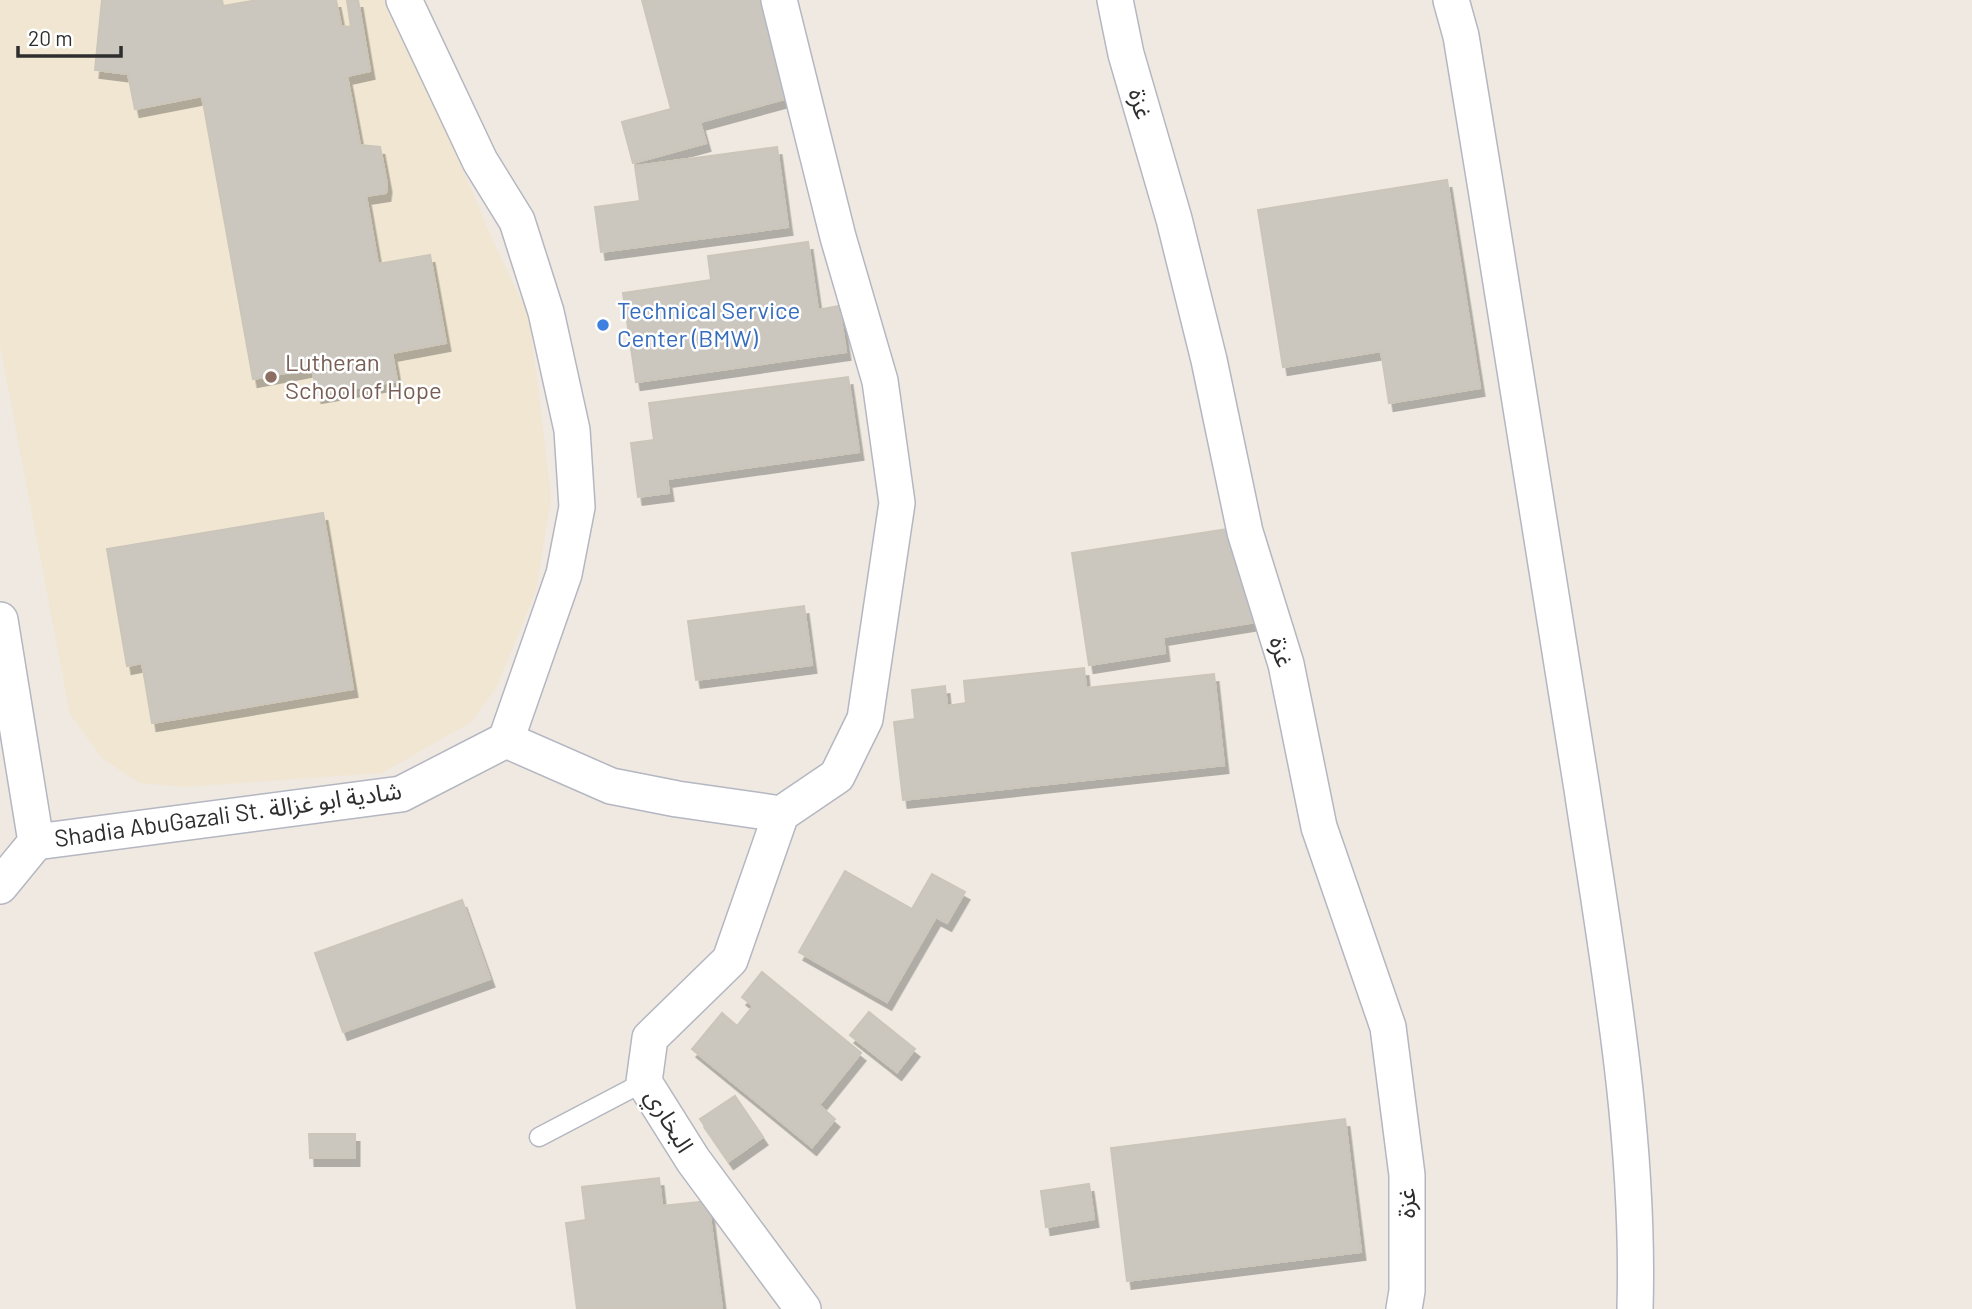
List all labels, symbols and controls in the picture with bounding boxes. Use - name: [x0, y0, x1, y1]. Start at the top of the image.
- scale bar: [18, 14, 121, 58]
- text: 20 m: [28, 25, 73, 50]
- street label: غزة: [1122, 85, 1160, 122]
- place label: Technical Service Center (BMW): [617, 295, 800, 352]
- marker: Technical Service Center (BMW): [595, 317, 611, 333]
- place label: Lutheran School of Hope: [285, 347, 442, 404]
- marker: Lutheran School of Hope: [263, 369, 279, 385]
- street label: غزة: [1263, 633, 1301, 670]
- street label: Shadia AbuGazali St. شادية ابو غزالة: [52, 775, 403, 853]
- street label: البخاري: [635, 1083, 701, 1160]
- street label: غزة: [1391, 1188, 1421, 1218]

